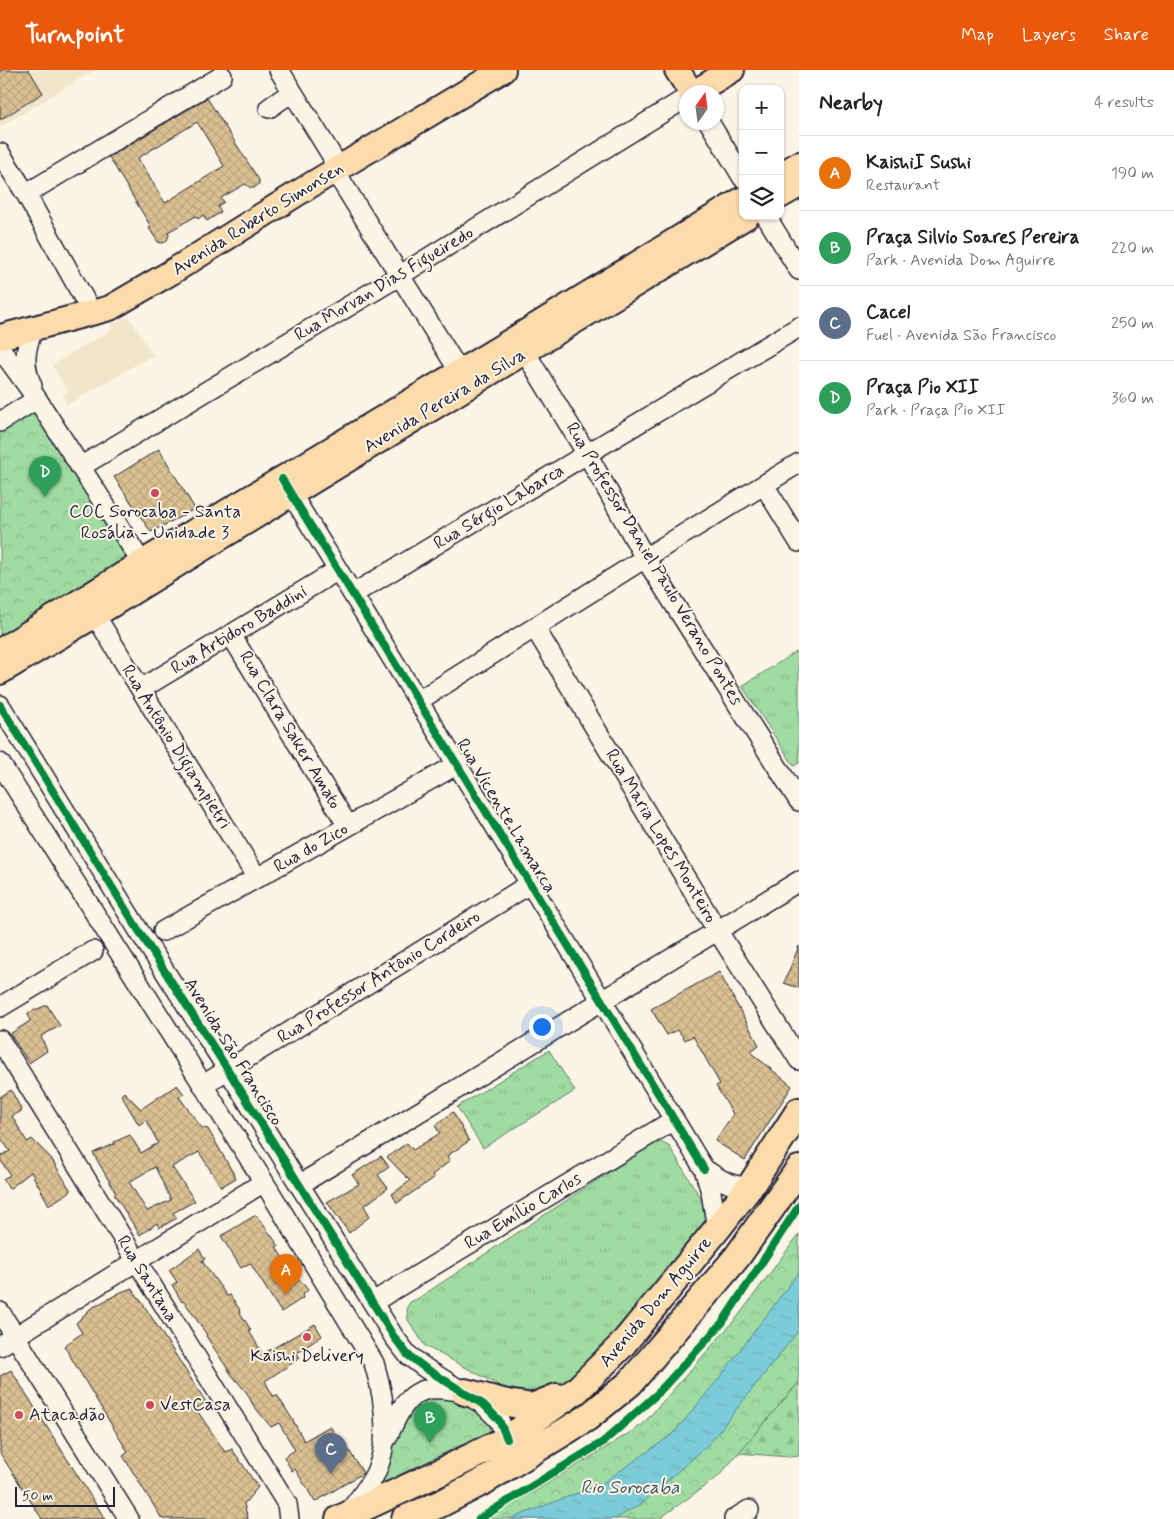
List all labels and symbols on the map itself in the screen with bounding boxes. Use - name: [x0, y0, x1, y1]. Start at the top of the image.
- north arrow: [679, 85, 724, 130]
- street label: Avenida Roberto Simonsen: [168, 156, 348, 282]
- street label: Rua Morvan Dias Figueiredo: [290, 221, 479, 349]
- street label: Avenida Pereira da Silva: [360, 343, 530, 459]
- street label: Rua Professor Daniel Paulo Verano Pontes: [560, 418, 748, 710]
- pin: D: [29, 456, 61, 497]
- street label: Rua Sérgio Labarca: [429, 459, 570, 557]
- marker: COC Sorocaba - Santa Rosália - Unidade 3: [149, 487, 161, 499]
- place label: COC Sorocaba - Santa Rosália - Unidade 3: [69, 500, 241, 545]
- street label: Rua Artidoro Baddini: [166, 580, 312, 680]
- street label: Rua Clara Saker Amato: [233, 646, 347, 814]
- street label: Rua Antônio Digiampietri: [114, 660, 236, 835]
- street label: Rua Vicente Lamarca: [450, 734, 562, 898]
- street label: Rua Maria Lopes Monteiro: [599, 744, 723, 928]
- street label: Rua do Zico: [269, 817, 353, 879]
- street label: Rua Professor Antônio Cordeiro: [273, 905, 485, 1049]
- street label: Avenida São Francisco: [178, 974, 288, 1130]
- your location: [529, 1014, 555, 1040]
- street label: Rua Emílio Carlos: [460, 1167, 586, 1255]
- street label: Rua Santana: [111, 1231, 183, 1327]
- street label: Avenida Dom Aguirre: [594, 1232, 719, 1373]
- pin: A: [270, 1254, 302, 1295]
- marker: Kaishi Delivery: [301, 1331, 313, 1343]
- place label: Kaishi Delivery: [250, 1344, 364, 1368]
- place label: VestCasa: [160, 1393, 231, 1417]
- marker: VestCasa: [144, 1399, 156, 1411]
- pin: B: [414, 1402, 446, 1443]
- place label: Atacadão: [29, 1403, 105, 1427]
- marker: Atacadão: [13, 1409, 25, 1421]
- pin: C: [315, 1433, 347, 1474]
- water label: Rio Sorocaba: [580, 1475, 680, 1500]
- scale bar: [15, 1484, 115, 1507]

